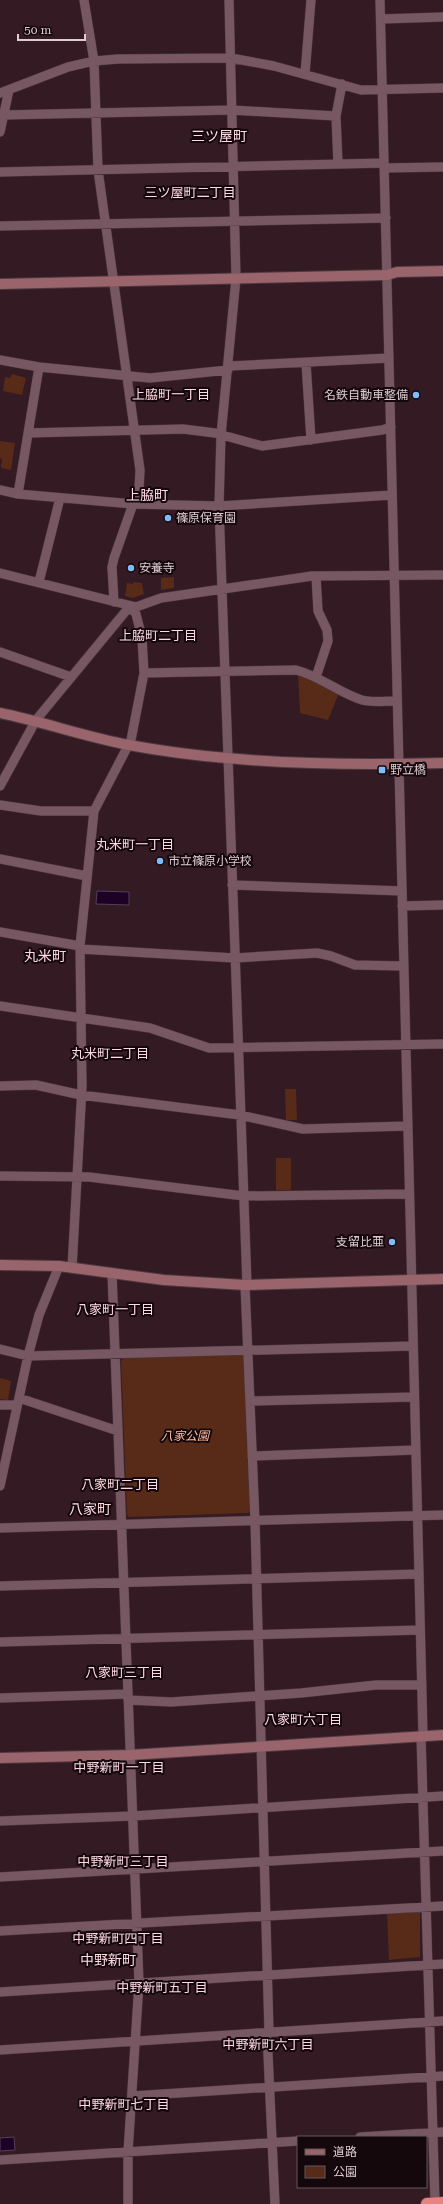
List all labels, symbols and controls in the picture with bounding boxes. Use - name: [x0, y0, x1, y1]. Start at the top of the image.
- scale bar: [18, 16, 85, 42]
- text: 50 m: [24, 23, 51, 37]
- district label: 三ツ屋町: [191, 128, 247, 144]
- district label: 三ツ屋町二丁目: [144, 185, 236, 200]
- district label: 上脇町一丁目: [132, 387, 210, 402]
- place label: 名鉄自動車整備: [324, 388, 408, 402]
- marker: 名鉄自動車整備: [411, 390, 421, 400]
- district label: 上脇町: [126, 487, 168, 503]
- place label: 篠原保育園: [176, 511, 236, 525]
- marker: 篠原保育園: [163, 513, 173, 523]
- place label: 安養寺: [139, 561, 175, 575]
- marker: 安養寺: [126, 563, 136, 573]
- district label: 上脇町二丁目: [119, 628, 197, 643]
- place label: 野立橋: [390, 763, 426, 777]
- marker: 野立橋: [377, 765, 387, 775]
- district label: 丸米町一丁目: [96, 837, 174, 852]
- place label: 市立篠原小学校: [168, 854, 252, 868]
- marker: 市立篠原小学校: [155, 856, 165, 866]
- district label: 丸米町: [24, 948, 66, 964]
- district label: 丸米町二丁目: [71, 1046, 149, 1061]
- place label: 支留比亜: [336, 1235, 384, 1249]
- marker: 支留比亜: [387, 1237, 397, 1247]
- district label: 八家町一丁目: [76, 1302, 154, 1317]
- park label: 八家公園: [161, 1429, 211, 1443]
- district label: 八家町二丁目: [81, 1477, 159, 1492]
- district label: 八家町: [69, 1501, 111, 1517]
- district label: 八家町三丁目: [85, 1665, 163, 1680]
- district label: 八家町六丁目: [264, 1712, 342, 1727]
- district label: 中野新町一丁目: [73, 1760, 165, 1775]
- district label: 中野新町三丁目: [77, 1854, 169, 1869]
- district label: 中野新町四丁目: [72, 1931, 164, 1946]
- district label: 中野新町: [80, 1952, 136, 1968]
- district label: 中野新町五丁目: [116, 1980, 208, 1995]
- district label: 中野新町六丁目: [222, 2037, 314, 2052]
- district label: 中野新町七丁目: [78, 2097, 170, 2112]
- legend: [297, 2136, 427, 2188]
- text: 道路: [333, 2145, 357, 2159]
- text: 公園: [333, 2165, 357, 2179]

